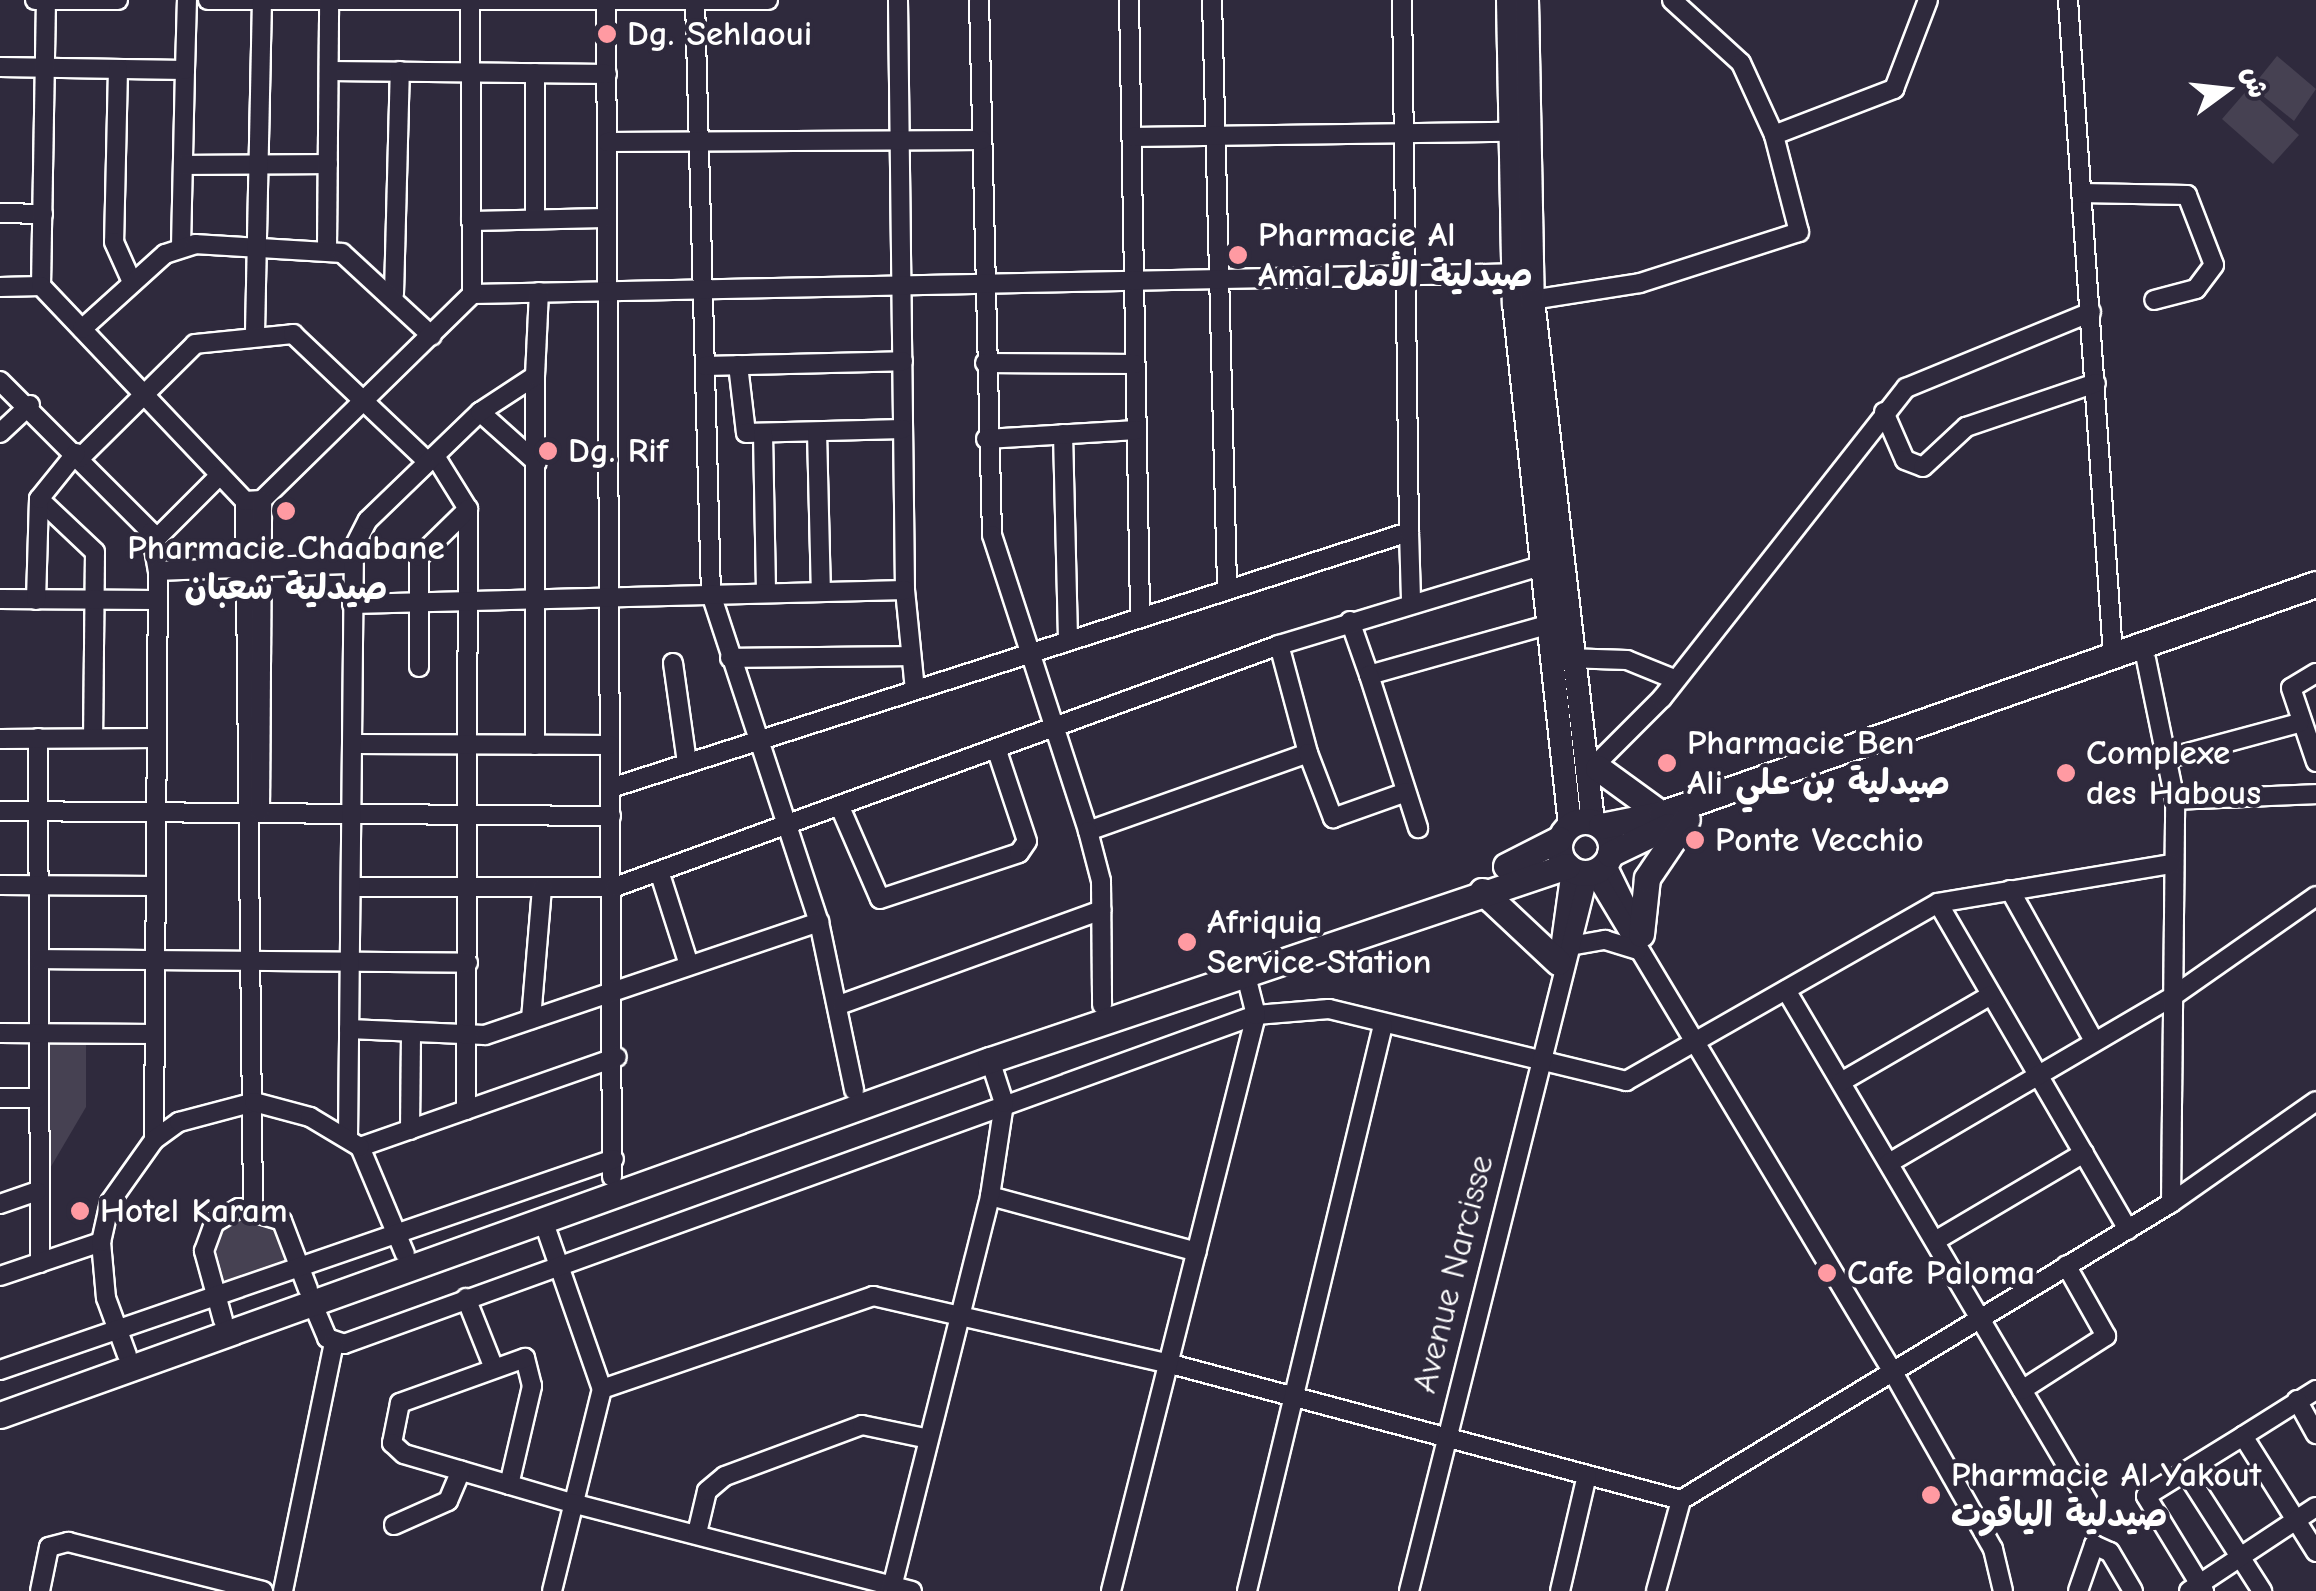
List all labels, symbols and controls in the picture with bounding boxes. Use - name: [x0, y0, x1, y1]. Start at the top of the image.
- place label: Dg. Sehlaoui: [627, 13, 812, 55]
- marker: Dg. Sehlaoui: [596, 23, 618, 45]
- north arrow: [2176, 40, 2276, 140]
- text: ش: [2236, 63, 2274, 101]
- place label: Pharmacie Al Amal صيدلية الأمل: [1258, 214, 1533, 296]
- marker: Pharmacie Al Amal صيدلية الأمل: [1227, 244, 1249, 266]
- place label: Dg. Rif: [568, 430, 668, 472]
- marker: Dg. Rif: [537, 440, 559, 462]
- marker: Pharmacie Chaabane صيدلية شعبان: [275, 500, 297, 522]
- place label: Pharmacie Chaabane صيدلية شعبان: [127, 527, 445, 609]
- place label: Pharmacie Ben Ali صيدلية بن علي: [1687, 722, 1950, 804]
- place label: Complexe des Habous: [2086, 732, 2261, 814]
- marker: Pharmacie Ben Ali صيدلية بن علي: [1656, 752, 1678, 774]
- marker: Complexe des Habous: [2055, 762, 2077, 784]
- place label: Ponte Vecchio: [1715, 819, 1924, 861]
- marker: Ponte Vecchio: [1684, 829, 1706, 851]
- place label: Afriquia Service Station: [1207, 901, 1431, 983]
- marker: Afriquia Service Station: [1176, 931, 1198, 953]
- street label: Avenue Narcisse: [1403, 1151, 1503, 1397]
- place label: Hotel Karam: [100, 1190, 288, 1232]
- marker: Hotel Karam: [69, 1200, 91, 1222]
- place label: Cafe Paloma: [1847, 1252, 2035, 1294]
- marker: Cafe Paloma: [1816, 1262, 1838, 1284]
- place label: Pharmacie Al Yakout صيدلية الياقوت: [1951, 1454, 2261, 1536]
- marker: Pharmacie Al Yakout صيدلية الياقوت: [1920, 1484, 1942, 1506]

